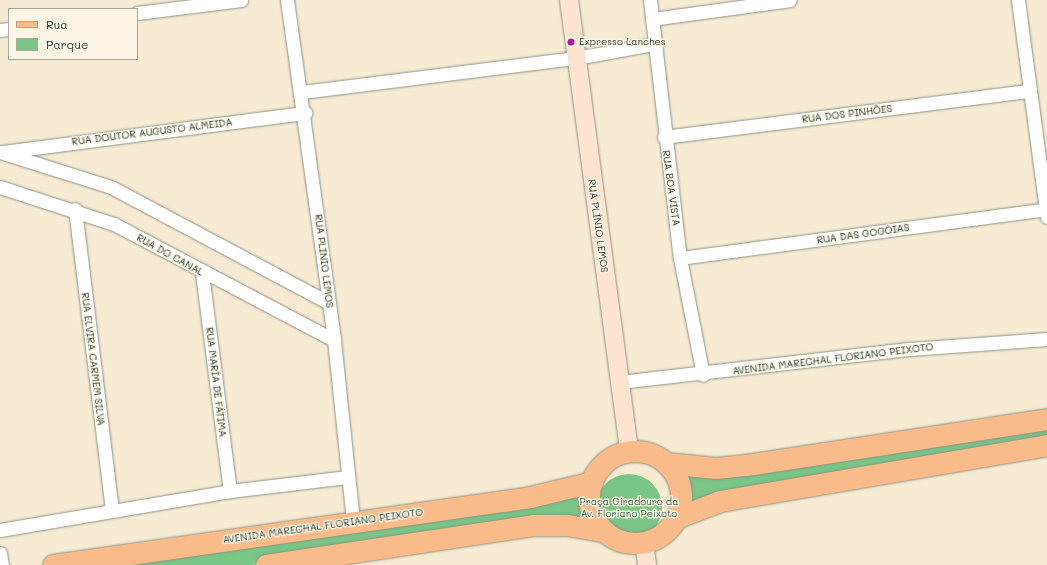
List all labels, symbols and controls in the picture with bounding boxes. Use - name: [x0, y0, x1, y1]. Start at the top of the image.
- legend: [8, 8, 138, 60]
- text: Rua: [46, 16, 68, 32]
- text: Parque: [46, 36, 89, 52]
- place label: Expresso Lanches: [579, 36, 666, 48]
- marker: Expresso Lanches: [566, 37, 576, 47]
- street label: RUA DOS PINHÕES: [801, 102, 893, 126]
- street label: RUA DOUTOR AUGUSTO ALMEIDA: [71, 116, 233, 148]
- street label: RUA BOA VISTA: [660, 149, 682, 227]
- street label: RUA PLÍNIO LEMOS: [585, 178, 611, 274]
- street label: RUA PLINIO LEMOS: [312, 213, 336, 309]
- street label: RUA DAS GOGÓIAS: [816, 222, 910, 246]
- street label: RUA DO CANAL: [134, 232, 206, 278]
- street label: RUA ELVIRA CARMEM SILVA: [79, 292, 107, 426]
- street label: RUA MARÍA DE FÁTIMA: [203, 327, 229, 437]
- street label: AVENIDA MARECHAL FLORIANO PEIXOTO: [732, 341, 934, 377]
- park label: Praça Giradouro da Av. Floriano Peixoto: [580, 495, 678, 518]
- street label: AVENIDA MARECHAL FLORIANO PEIXOTO: [222, 506, 424, 546]

